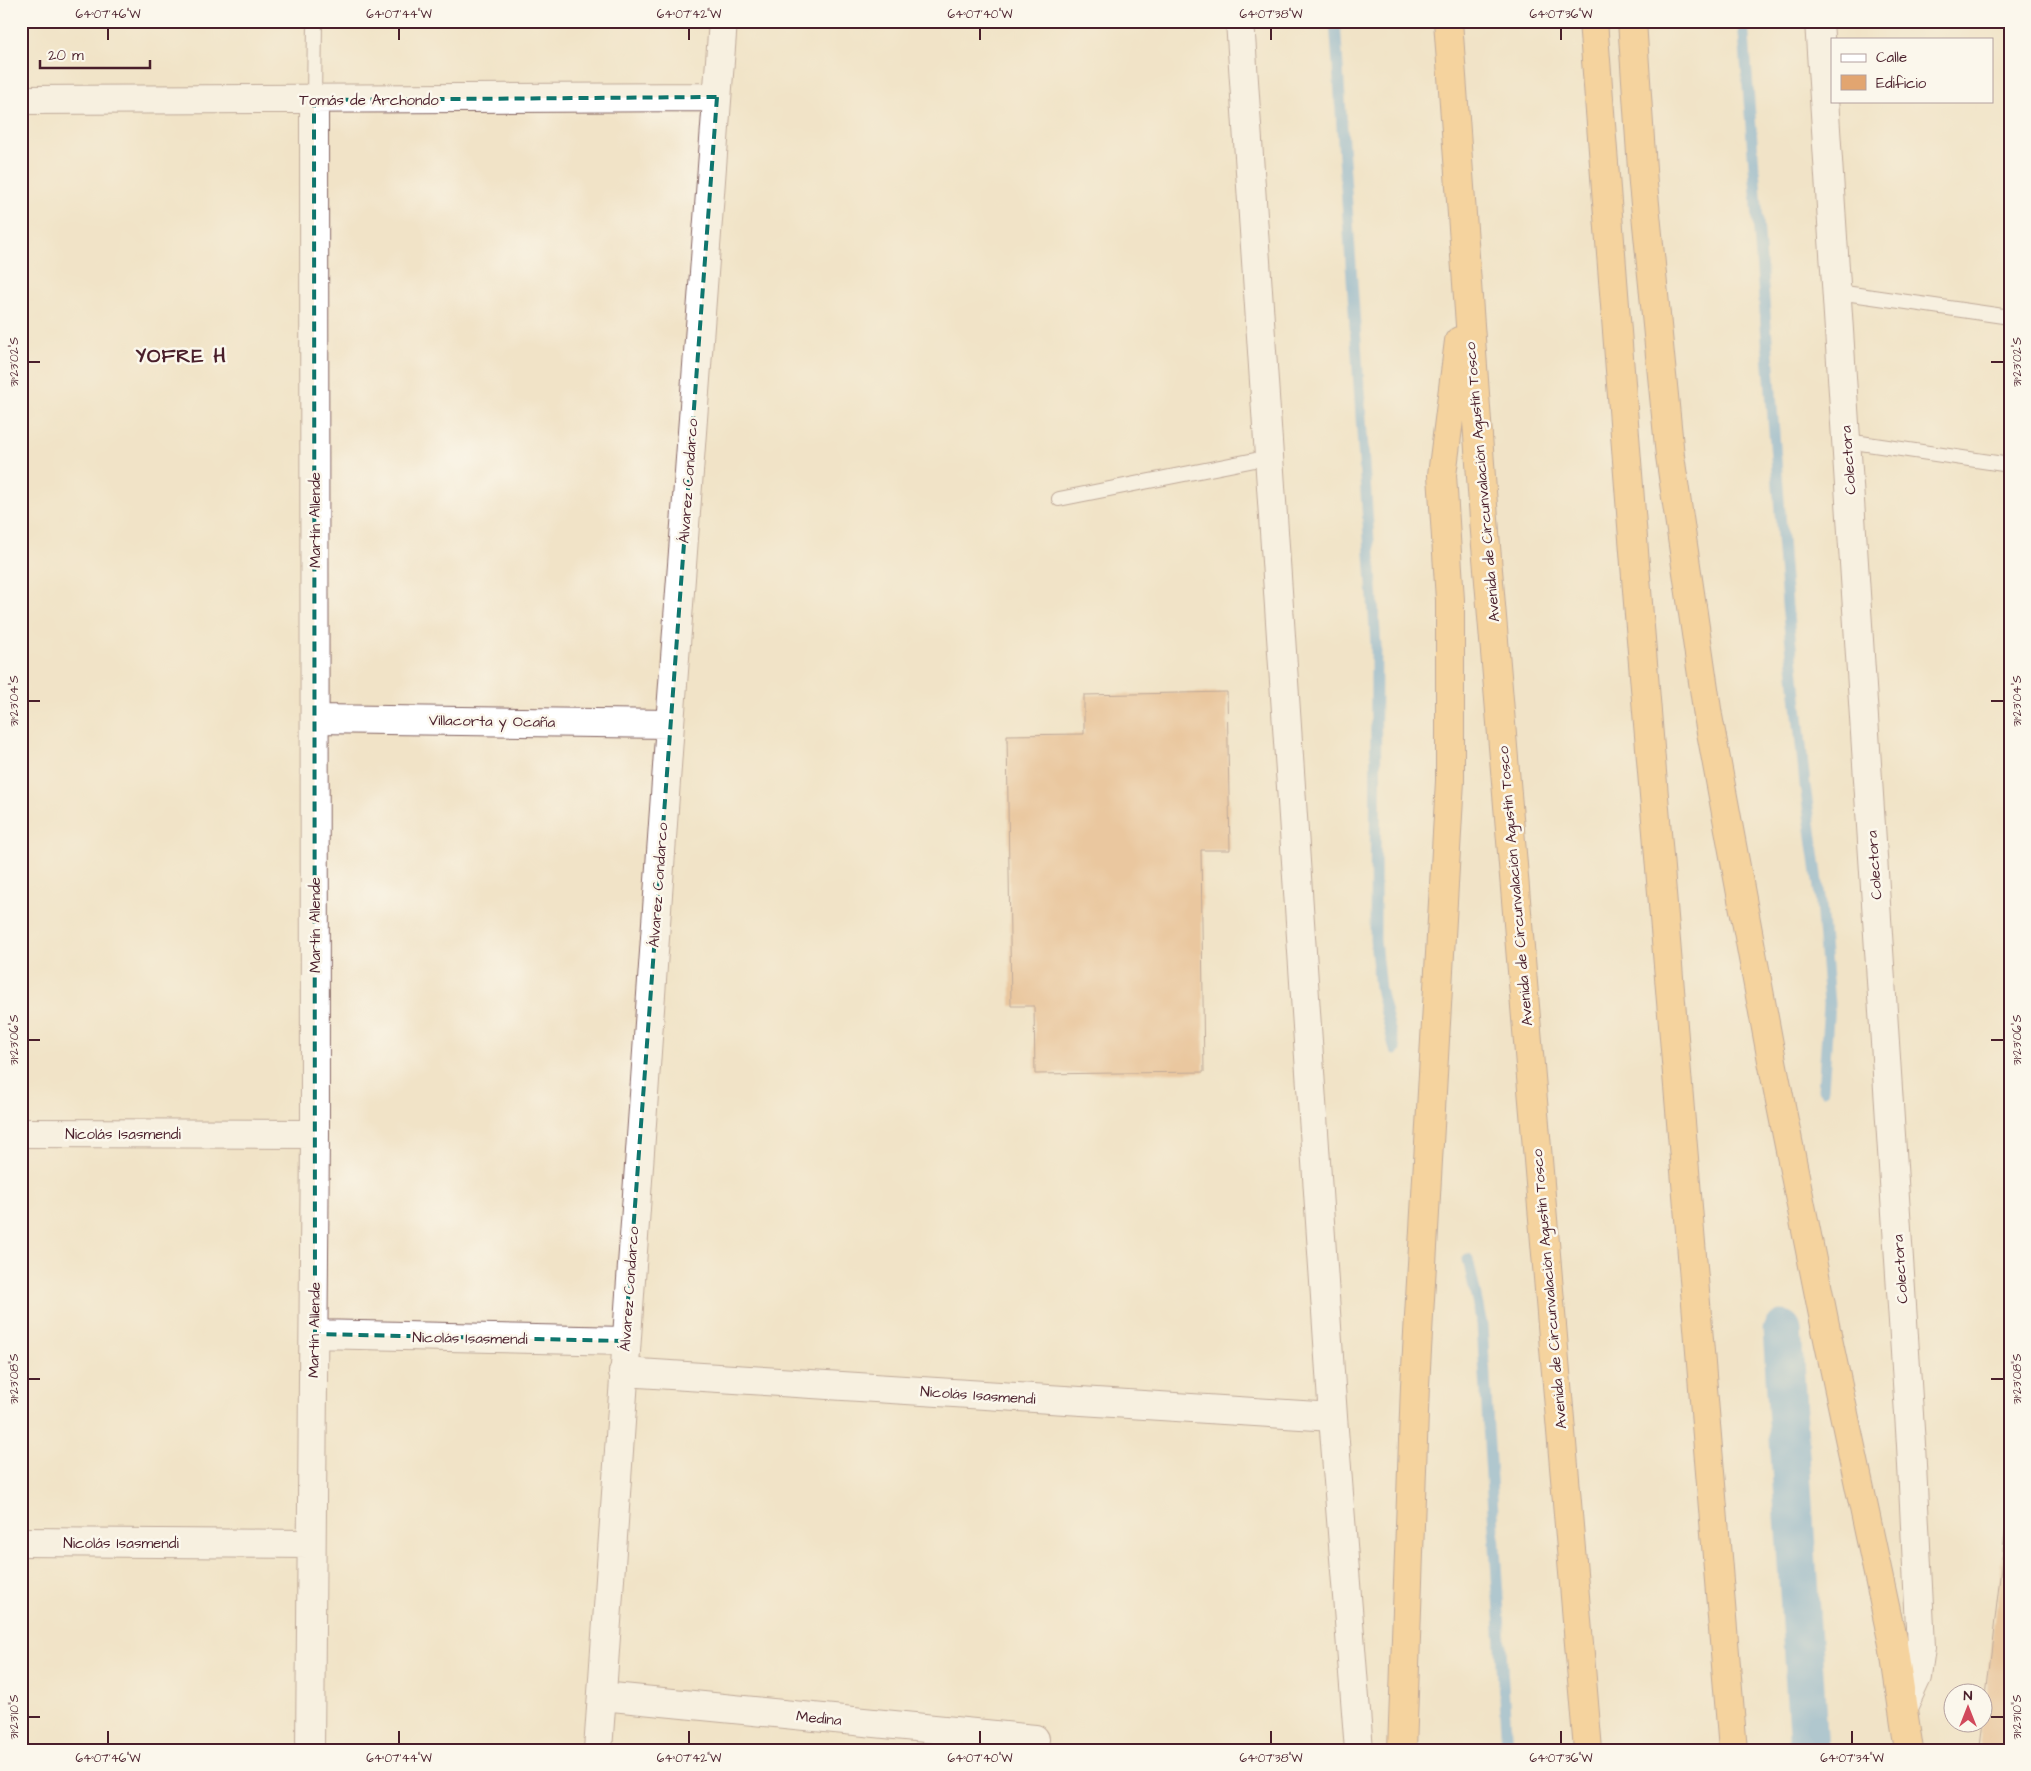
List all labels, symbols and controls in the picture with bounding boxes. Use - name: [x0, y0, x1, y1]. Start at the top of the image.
- text: 64°07'46"W: [75, 6, 141, 23]
- text: 64°07'44"W: [366, 6, 433, 23]
- text: 64°07'42"W: [657, 6, 722, 23]
- text: 64°07'40"W: [947, 6, 1013, 23]
- text: 64°07'38"W: [1239, 6, 1303, 23]
- text: 64°07'36"W: [1530, 6, 1593, 23]
- scale bar: [40, 38, 150, 70]
- legend: [1831, 38, 1994, 102]
- text: 20 m: [48, 45, 84, 66]
- text: Calle: [1876, 47, 1907, 68]
- text: Edificio: [1876, 73, 1927, 94]
- street label: Tomás de Archondo: [299, 90, 439, 111]
- text: 31°23'02"S: [6, 337, 23, 387]
- text: 31°23'02"S: [2009, 337, 2026, 387]
- street label: Avenida de Circunvalación Agustín Tosco: [1460, 340, 1506, 623]
- district label: YOFRE H: [135, 342, 227, 370]
- street label: Álvarez Condarco: [674, 417, 703, 544]
- street label: Colectora: [1836, 424, 1861, 495]
- street label: Martín Allende: [305, 472, 326, 568]
- text: 31°23'04"S: [6, 675, 23, 727]
- text: 31°23'04"S: [2009, 675, 2026, 727]
- street label: Villacorta y Ocaña: [429, 710, 556, 734]
- street label: Avenida de Circunvalación Agustín Tosco: [1493, 744, 1539, 1027]
- street label: Álvarez Condarco: [644, 821, 673, 948]
- street label: Colectora: [1862, 829, 1887, 900]
- street label: Martín Allende: [305, 877, 326, 973]
- text: 31°23'06"S: [6, 1014, 23, 1065]
- text: 31°23'06"S: [2009, 1014, 2026, 1065]
- street label: Nicolás Isasmendi: [65, 1124, 181, 1145]
- street label: Avenida de Circunvalación Agustín Tosco: [1527, 1147, 1573, 1430]
- street label: Álvarez Condarco: [615, 1225, 644, 1352]
- street label: Colectora: [1888, 1233, 1913, 1304]
- street label: Martín Allende: [303, 1282, 326, 1378]
- street label: Nicolás Isasmendi: [412, 1327, 529, 1350]
- text: 31°23'08"S: [6, 1353, 23, 1405]
- text: 31°23'08"S: [2009, 1353, 2026, 1405]
- street label: Nicolás Isasmendi: [920, 1381, 1037, 1410]
- street label: Nicolás Isasmendi: [63, 1533, 179, 1554]
- north arrow: [1944, 1684, 1994, 1734]
- text: N: [1964, 1686, 1973, 1706]
- text: 31°23'10"S: [6, 1694, 23, 1739]
- text: 31°23'10"S: [2009, 1694, 2026, 1739]
- street label: Medina: [795, 1706, 843, 1731]
- text: 64°07'46"W: [75, 1750, 141, 1767]
- text: 64°07'44"W: [366, 1750, 433, 1767]
- text: 64°07'42"W: [657, 1750, 722, 1767]
- text: 64°07'40"W: [947, 1750, 1013, 1767]
- text: 64°07'38"W: [1239, 1750, 1303, 1767]
- text: 64°07'36"W: [1530, 1750, 1593, 1767]
- text: 64°07'34"W: [1820, 1750, 1885, 1767]

